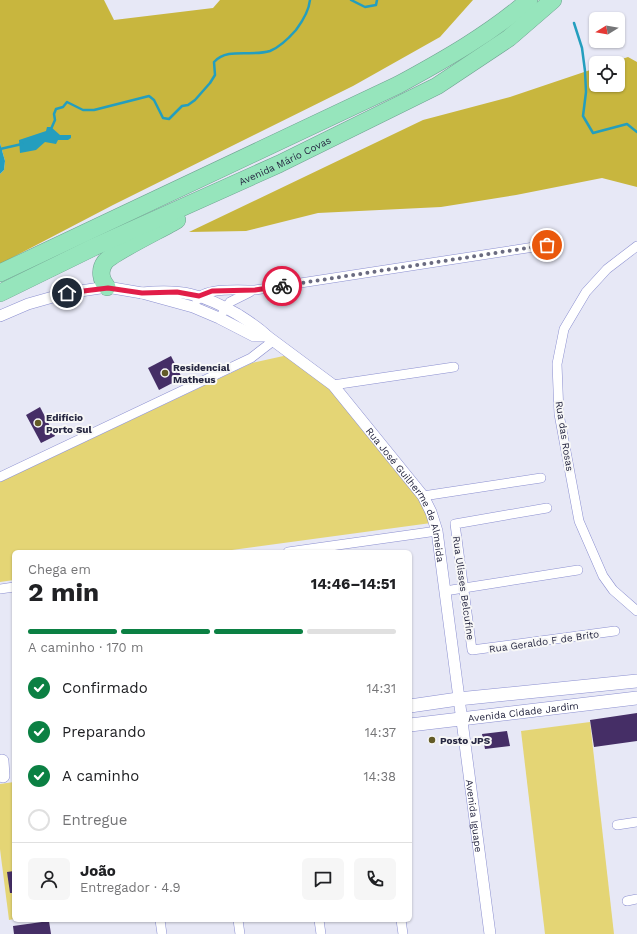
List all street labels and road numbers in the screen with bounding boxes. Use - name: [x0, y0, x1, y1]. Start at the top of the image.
- street label: Avenida Mário Covas: [237, 134, 333, 187]
- street label: Rua das Rosas: [554, 400, 575, 472]
- street label: Rua José Guilherme de Almeida: [364, 425, 446, 563]
- street label: Rua Ulisses Belcufine: [451, 535, 476, 641]
- street label: Rua Geraldo F de Brito: [488, 628, 600, 655]
- street label: Avenida Cidade Jardim: [467, 700, 579, 724]
- street label: Avenida Iguape: [464, 779, 484, 853]

